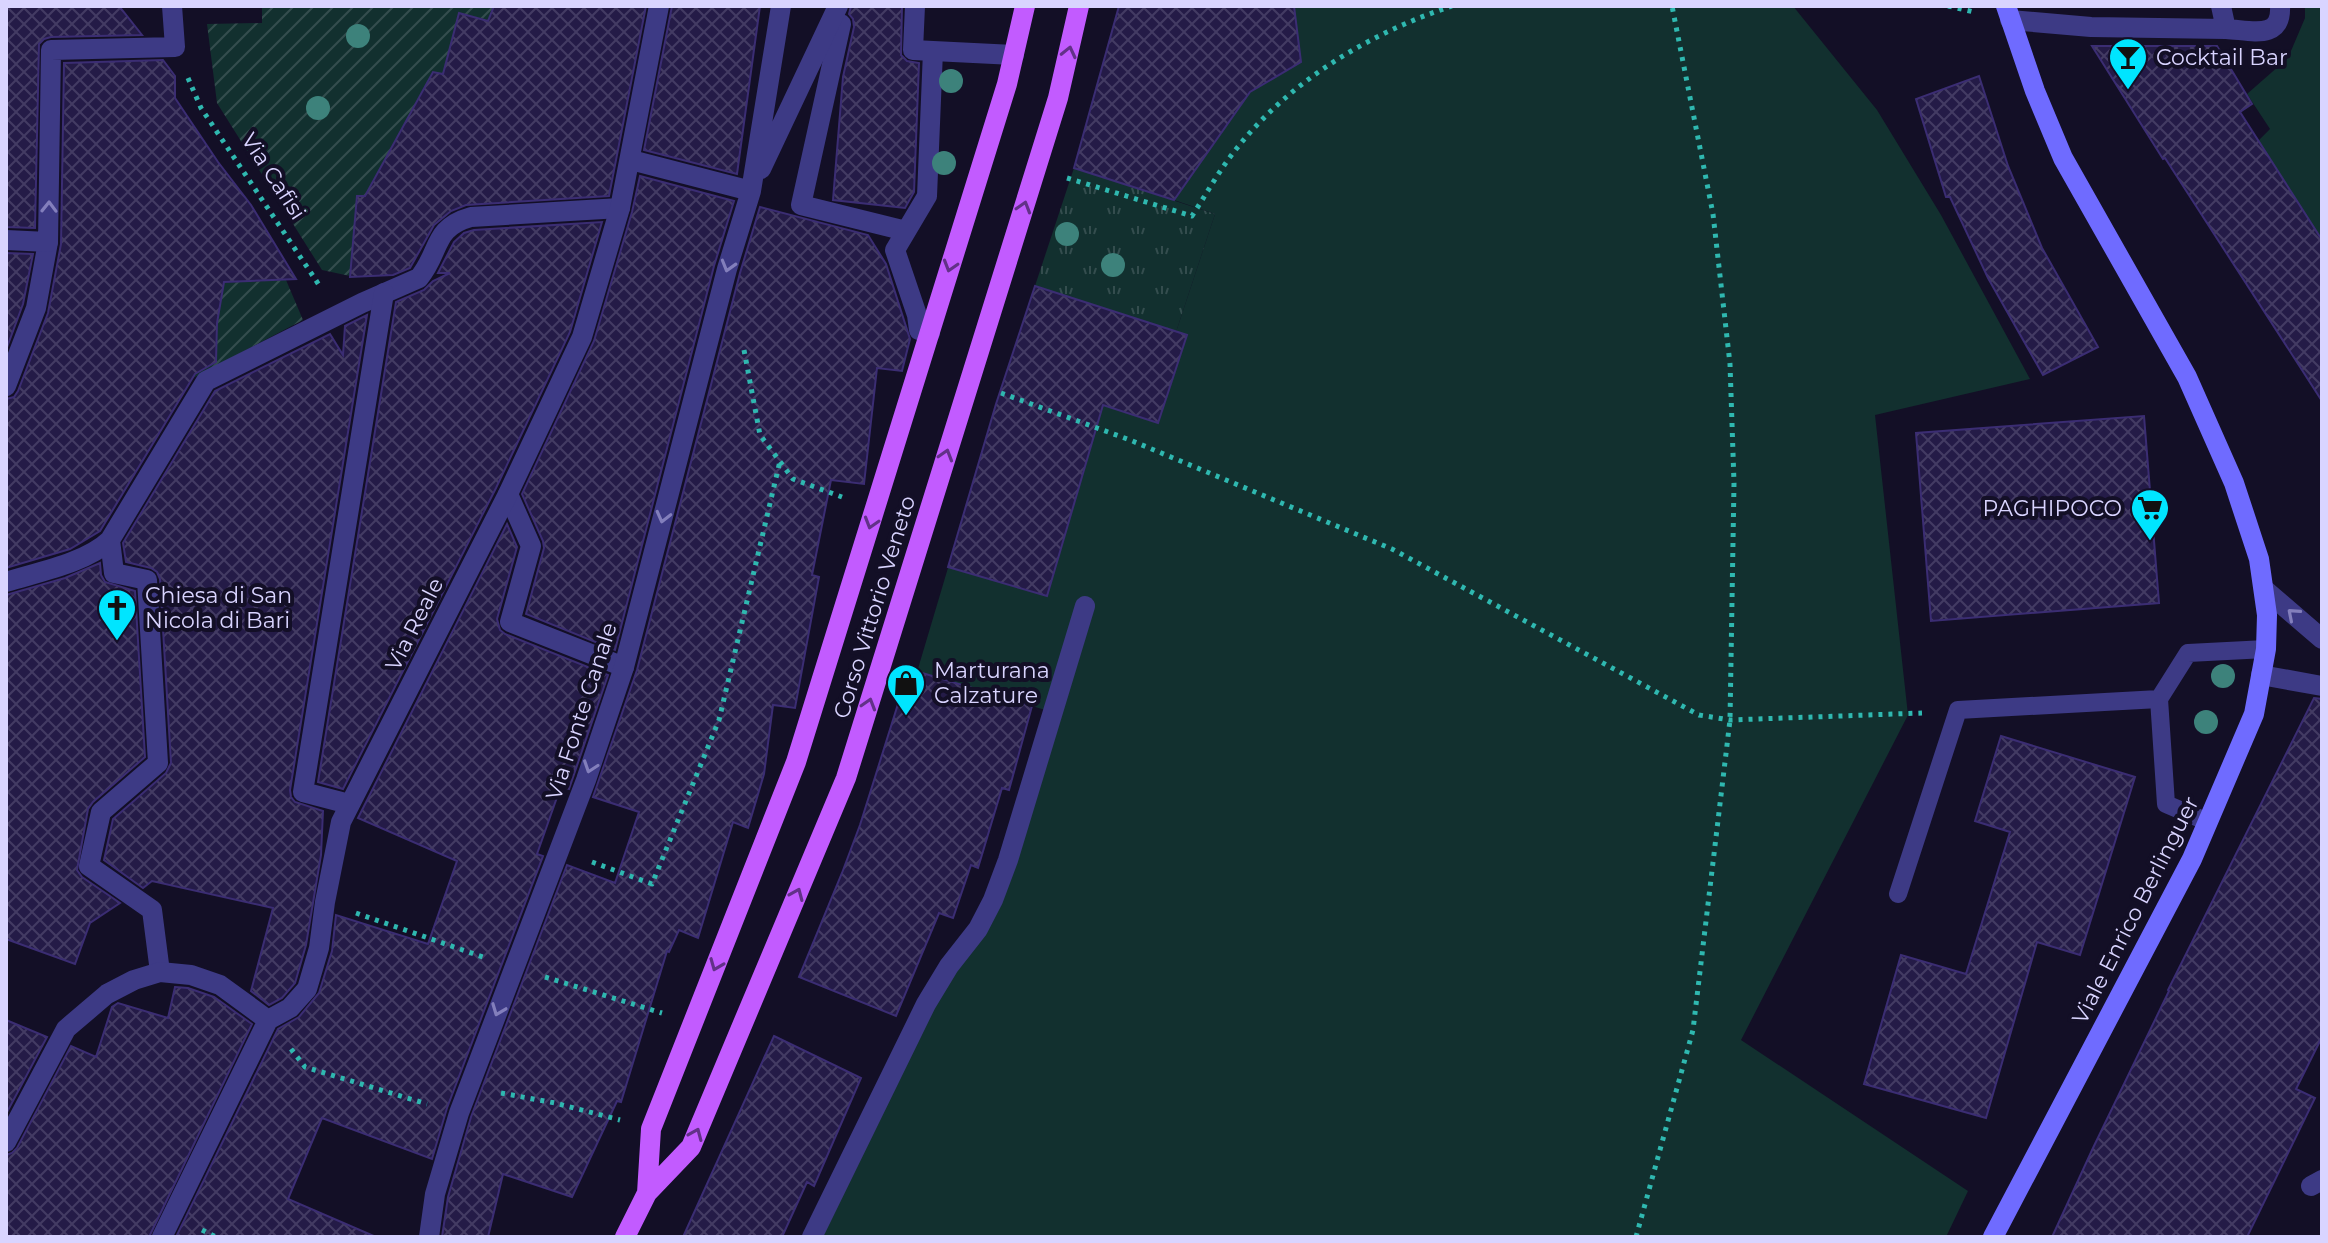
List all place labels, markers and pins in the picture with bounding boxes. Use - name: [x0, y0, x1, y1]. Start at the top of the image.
- bar icon: Cocktail Bar: [2107, 36, 2149, 91]
- place label: Cocktail Bar: [2156, 44, 2288, 71]
- supermarket icon: PAGHIPOCO: [2129, 487, 2171, 542]
- place label: PAGHIPOCO: [1983, 495, 2122, 522]
- place label: Chiesa di San Nicola di Bari: [145, 582, 292, 634]
- church icon: Chiesa di San Nicola di Bari: [96, 587, 138, 642]
- place label: Marturana Calzature: [934, 657, 1050, 709]
- shop icon: Marturana Calzature: [885, 662, 927, 717]

